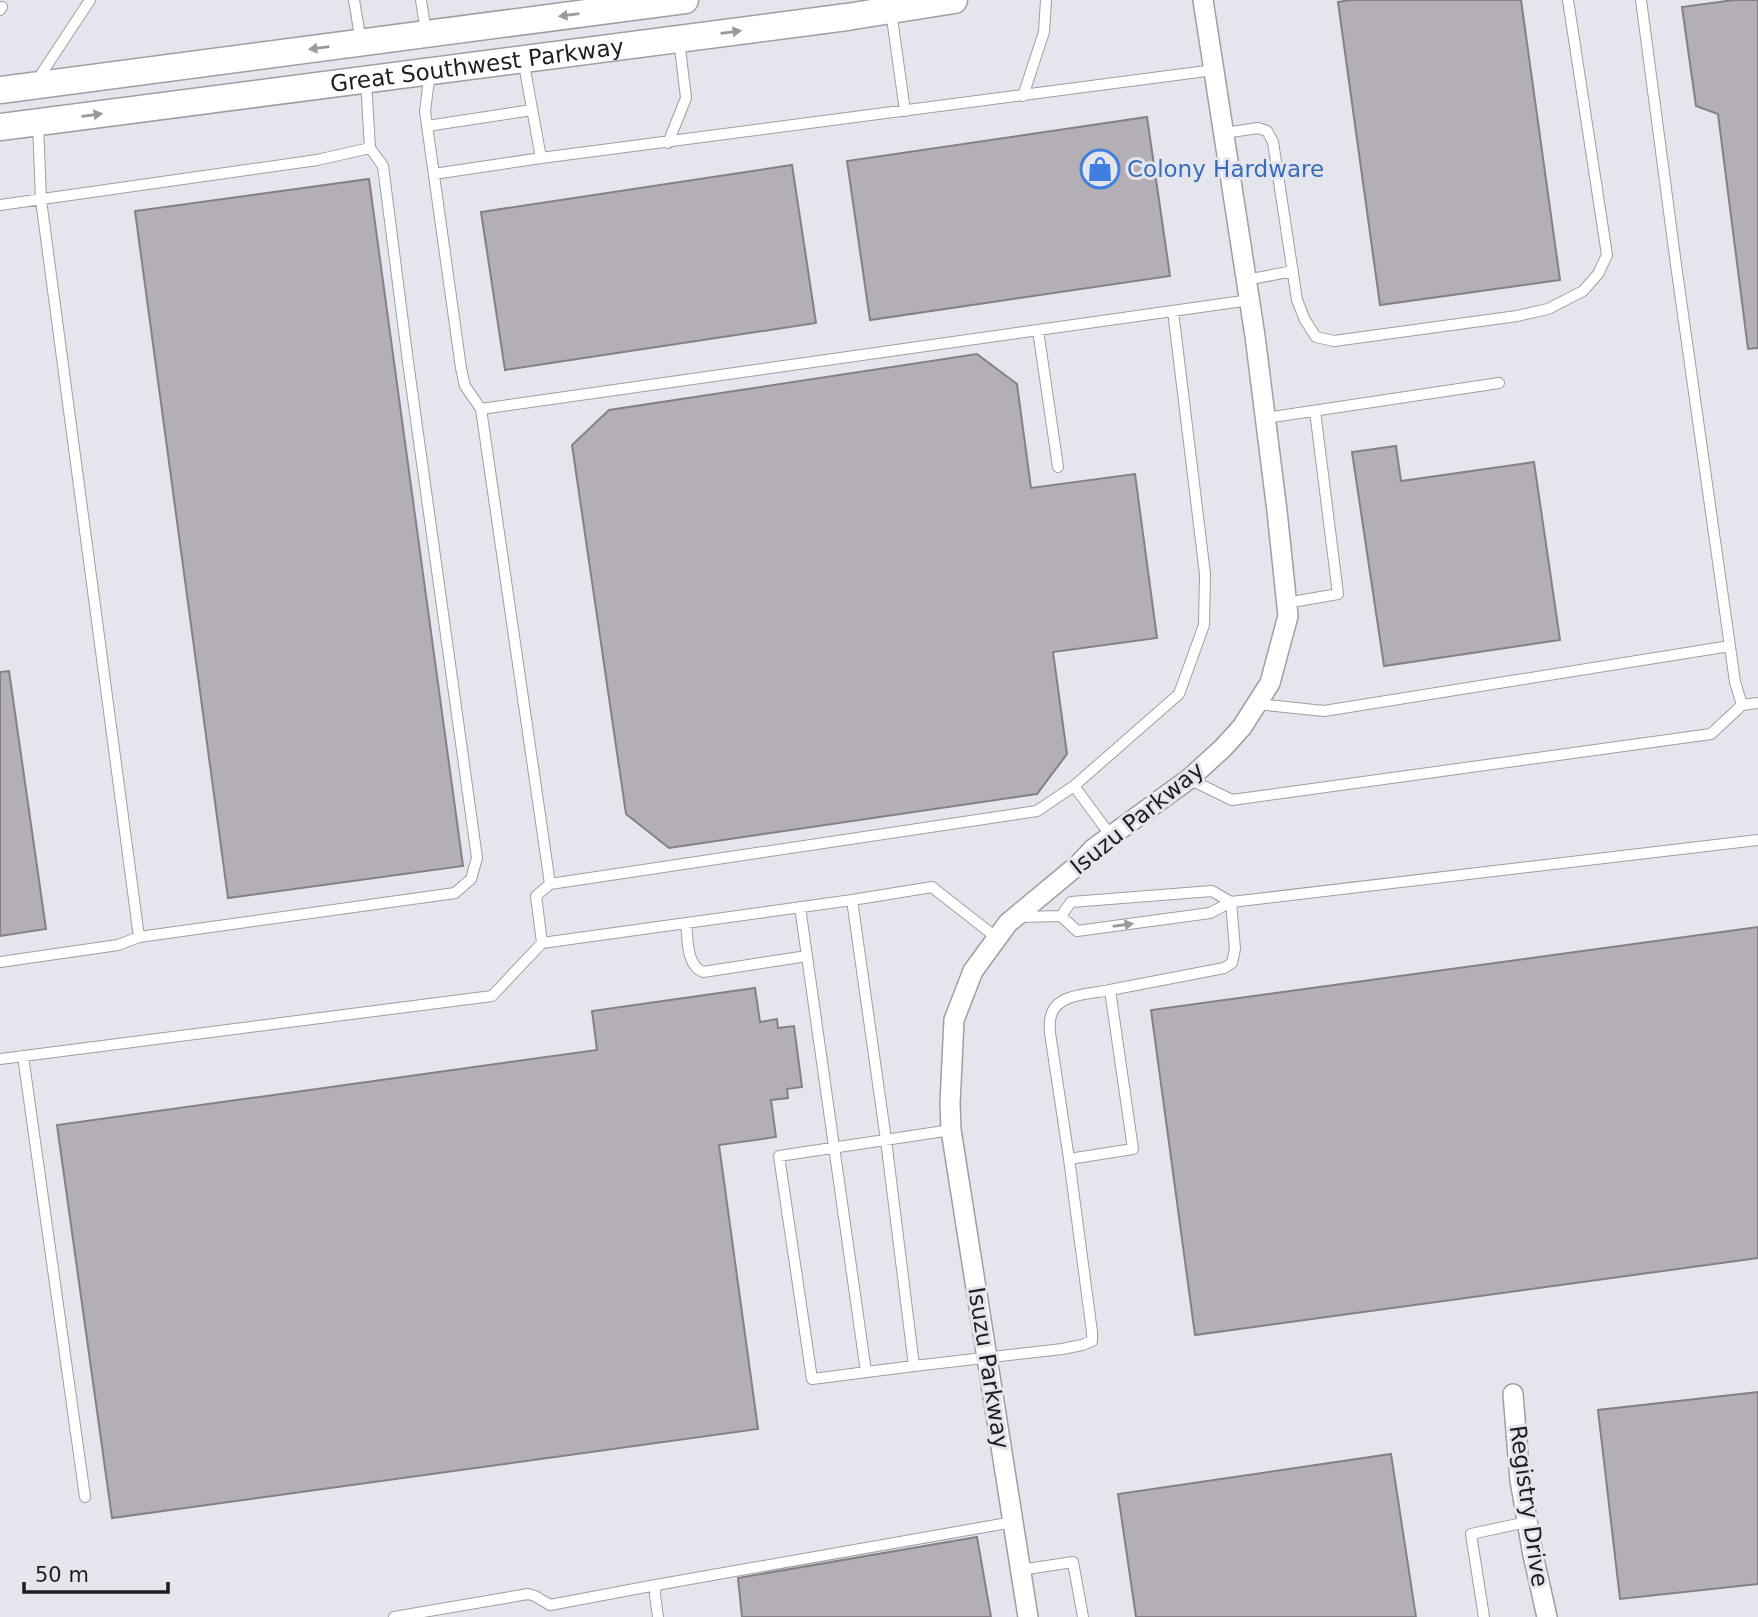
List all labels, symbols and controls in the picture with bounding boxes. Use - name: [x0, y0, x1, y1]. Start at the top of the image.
- one-way arrow: [558, 10, 580, 21]
- one-way arrow: [720, 27, 742, 38]
- street label: Great Southwest Parkway: [329, 33, 625, 97]
- one-way arrow: [308, 43, 330, 54]
- one-way arrow: [81, 110, 103, 121]
- shop icon: Colony Hardware: [1079, 148, 1121, 190]
- place label: Colony Hardware: [1127, 156, 1324, 182]
- street label: Isuzu Parkway: [1065, 756, 1209, 880]
- one-way arrow: [1112, 919, 1134, 930]
- street label: Isuzu Parkway: [963, 1285, 1015, 1451]
- street label: Registry Drive: [1505, 1424, 1553, 1588]
- scale bar: [24, 1550, 168, 1594]
- text: 50 m: [35, 1563, 89, 1587]

